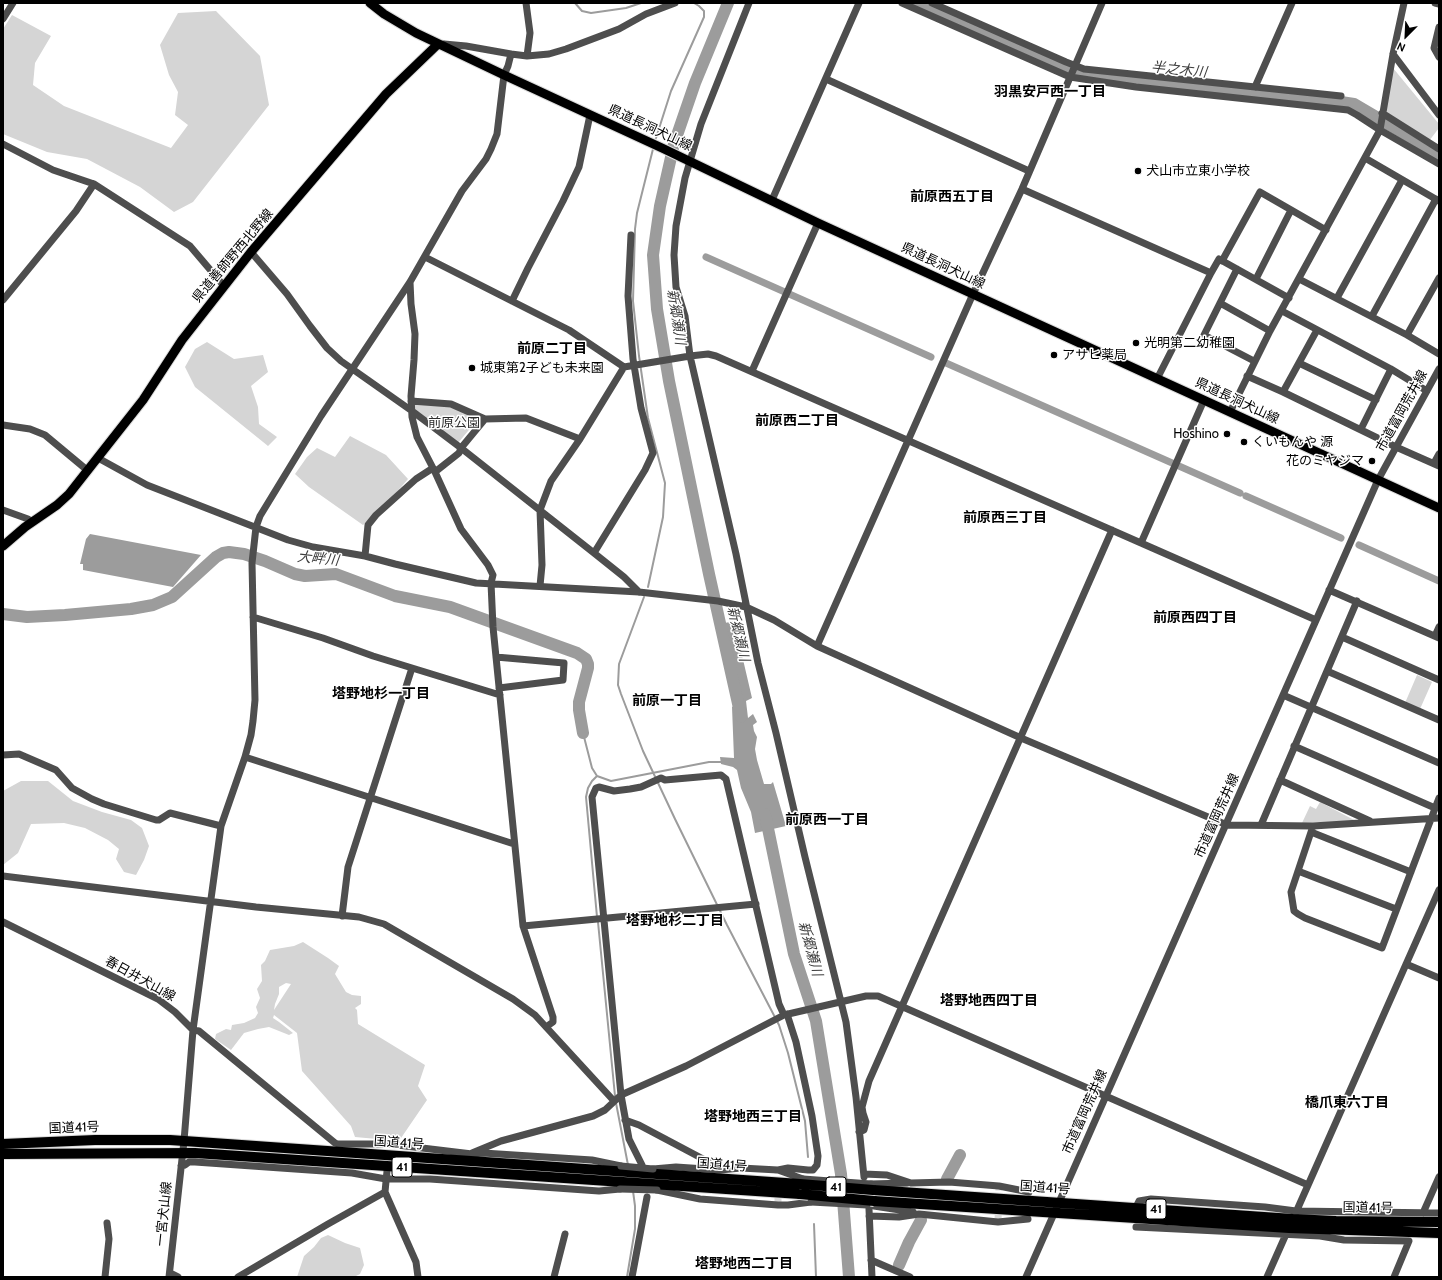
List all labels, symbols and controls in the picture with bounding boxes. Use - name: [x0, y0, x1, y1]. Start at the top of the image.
- north arrow: [1386, 16, 1426, 56]
- text: N: [1395, 39, 1408, 55]
- water label: 半之木川: [1150, 59, 1208, 81]
- district label: 羽黒安戸西一丁目: [994, 84, 1106, 100]
- street label: 県道長洞犬山線: [605, 102, 695, 154]
- place label: 犬山市立東小学校: [1146, 163, 1250, 179]
- marker: 犬山市立東小学校: [1133, 166, 1143, 176]
- district label: 前原西五丁目: [910, 189, 994, 205]
- street label: 県道善師野西北野線: [189, 206, 277, 306]
- street label: 県道長洞犬山線: [898, 240, 988, 292]
- water label: 新郷瀬川: [663, 288, 689, 346]
- place label: 光明第二幼稚園: [1144, 335, 1235, 351]
- marker: 光明第二幼稚園: [1131, 338, 1141, 348]
- district label: 前原二丁目: [517, 341, 587, 357]
- place label: アサヒ薬局: [1062, 347, 1127, 363]
- marker: アサヒ薬局: [1049, 350, 1059, 360]
- place label: 城東第2子ども未来園: [480, 360, 604, 376]
- marker: 城東第2子ども未来園: [467, 363, 477, 373]
- street label: 市道富岡荒井線: [1373, 367, 1431, 455]
- street label: 県道長洞犬山線: [1192, 375, 1282, 427]
- district label: 前原西二丁目: [755, 413, 839, 429]
- park label: 前原公園: [428, 415, 480, 431]
- place label: Hoshino: [1173, 426, 1219, 442]
- marker: Hoshino: [1222, 429, 1232, 439]
- place label: くいもんや 源: [1252, 434, 1333, 450]
- marker: くいもんや 源: [1239, 437, 1249, 447]
- place label: 花のミヤジマ: [1286, 453, 1364, 469]
- marker: 花のミヤジマ: [1367, 456, 1377, 466]
- district label: 前原西三丁目: [963, 510, 1047, 526]
- water label: 大畔川: [296, 548, 340, 570]
- water label: 新郷瀬川: [724, 605, 752, 663]
- district label: 前原西四丁目: [1153, 610, 1237, 626]
- district label: 塔野地杉一丁目: [332, 686, 430, 702]
- district label: 前原一丁目: [632, 693, 702, 709]
- street label: 市道富岡荒井線: [1191, 771, 1243, 861]
- district label: 前原西一丁目: [785, 812, 869, 828]
- district label: 塔野地杉二丁目: [626, 913, 724, 929]
- water label: 新郷瀬川: [795, 920, 825, 978]
- street label: 春日井犬山線: [102, 953, 178, 1005]
- district label: 塔野地西四丁目: [940, 993, 1038, 1009]
- street label: 市道富岡荒井線: [1059, 1067, 1111, 1157]
- district label: 橋爪東六丁目: [1305, 1095, 1389, 1111]
- district label: 塔野地西三丁目: [704, 1109, 802, 1125]
- street label: 国道41号: [48, 1119, 100, 1137]
- street label: 国道41号: [373, 1133, 425, 1153]
- street label: 国道41号: [696, 1155, 748, 1175]
- road number: 41: [392, 1157, 412, 1177]
- road number: 41: [826, 1177, 846, 1197]
- street label: 国道41号: [1019, 1178, 1071, 1198]
- street label: 一宮犬山線: [153, 1181, 175, 1247]
- road number: 41: [1146, 1199, 1166, 1219]
- street label: 国道41号: [1342, 1200, 1394, 1216]
- district label: 塔野地西二丁目: [695, 1256, 793, 1272]

